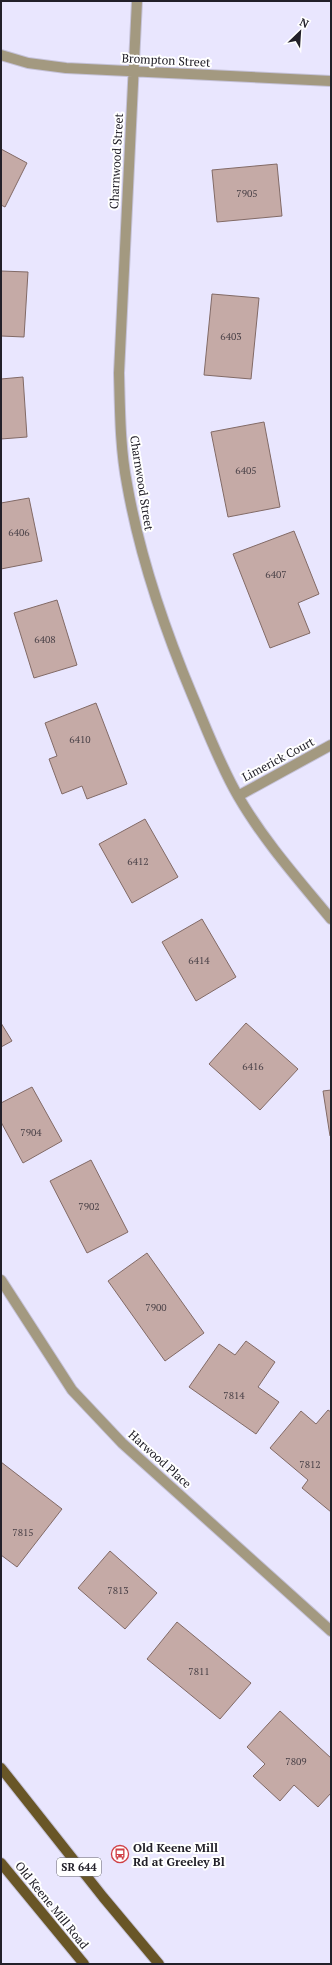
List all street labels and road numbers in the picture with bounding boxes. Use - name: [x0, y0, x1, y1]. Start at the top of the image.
- street label: Brompton Street: [121, 50, 211, 70]
- street label: Charnwood Street: [106, 112, 126, 209]
- street label: Charnwood Street: [127, 434, 157, 532]
- street label: Limerick Court: [239, 733, 317, 784]
- street label: Harwood Place: [126, 1427, 194, 1491]
- street label: Old Keene Mill Road: [12, 1858, 92, 1952]
- road number: SR 644: [57, 1858, 101, 1876]

